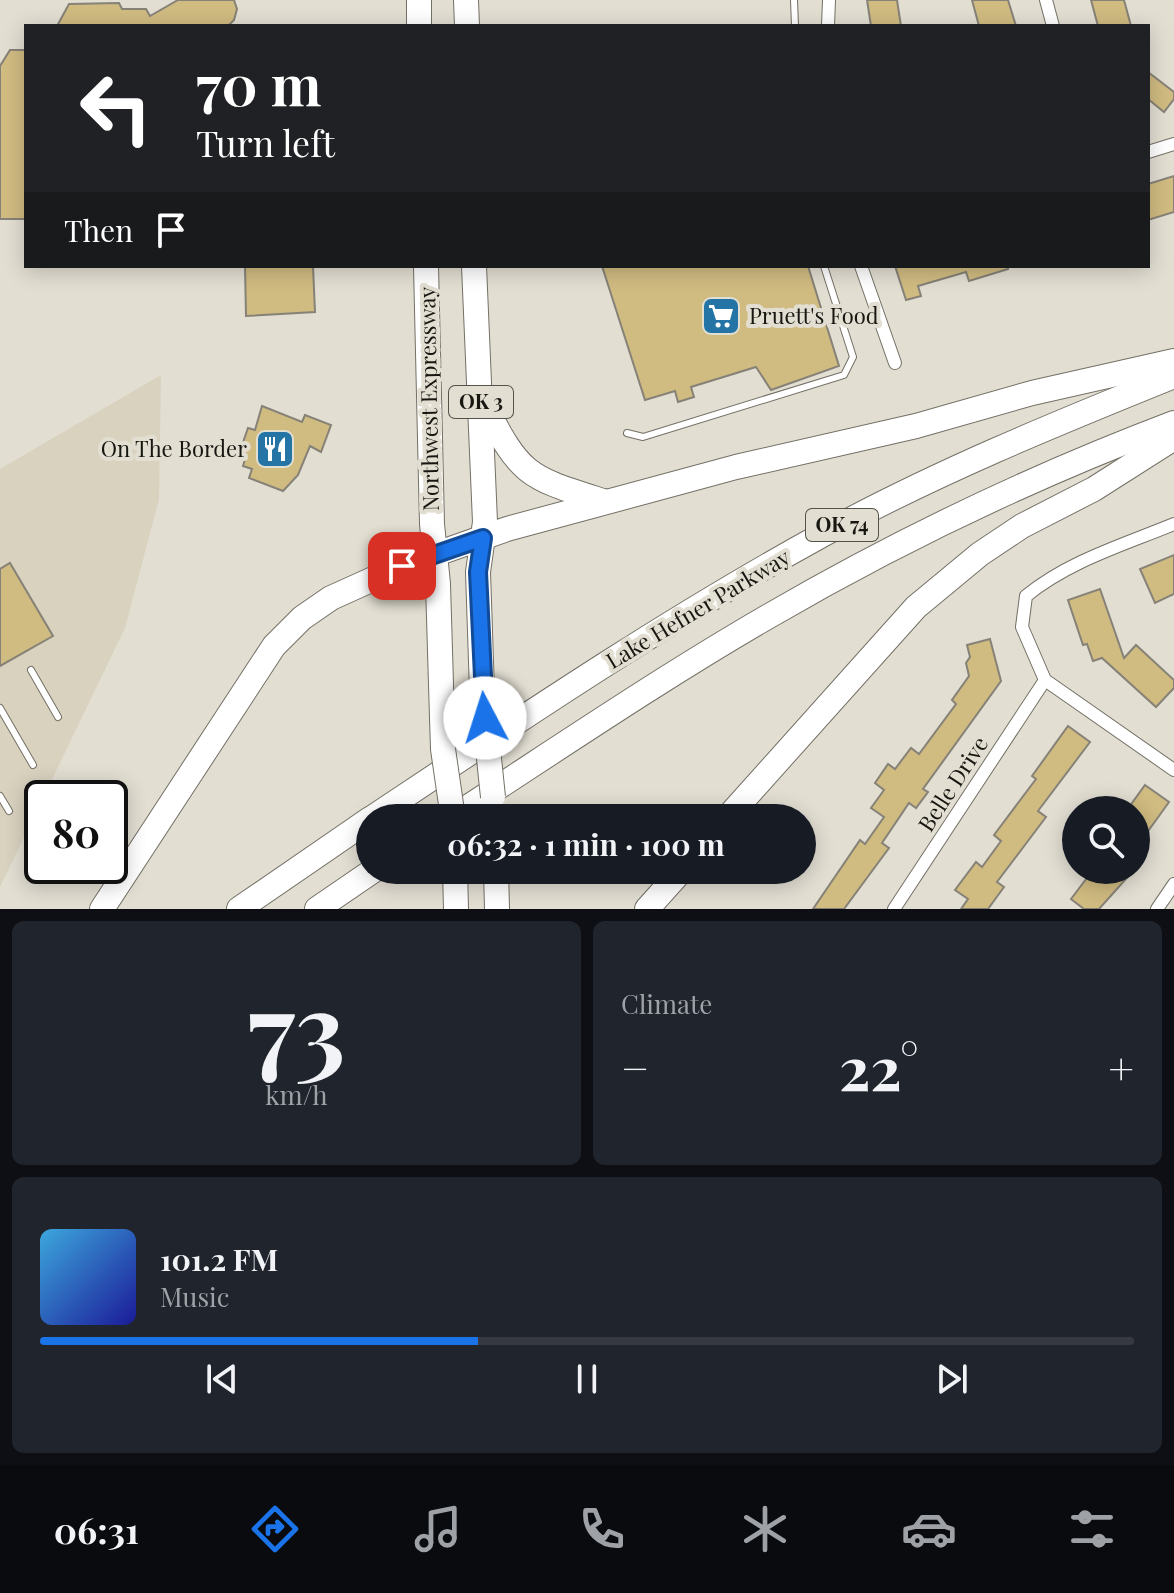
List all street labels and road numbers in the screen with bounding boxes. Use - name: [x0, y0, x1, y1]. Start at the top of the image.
- street label: Northwest Expressway: [411, 286, 445, 512]
- road number: OK 3: [449, 386, 513, 418]
- road number: OK 74: [806, 509, 878, 541]
- street label: Lake Hefner Parkway: [600, 541, 795, 675]
- street label: Belle Drive: [910, 730, 994, 837]

